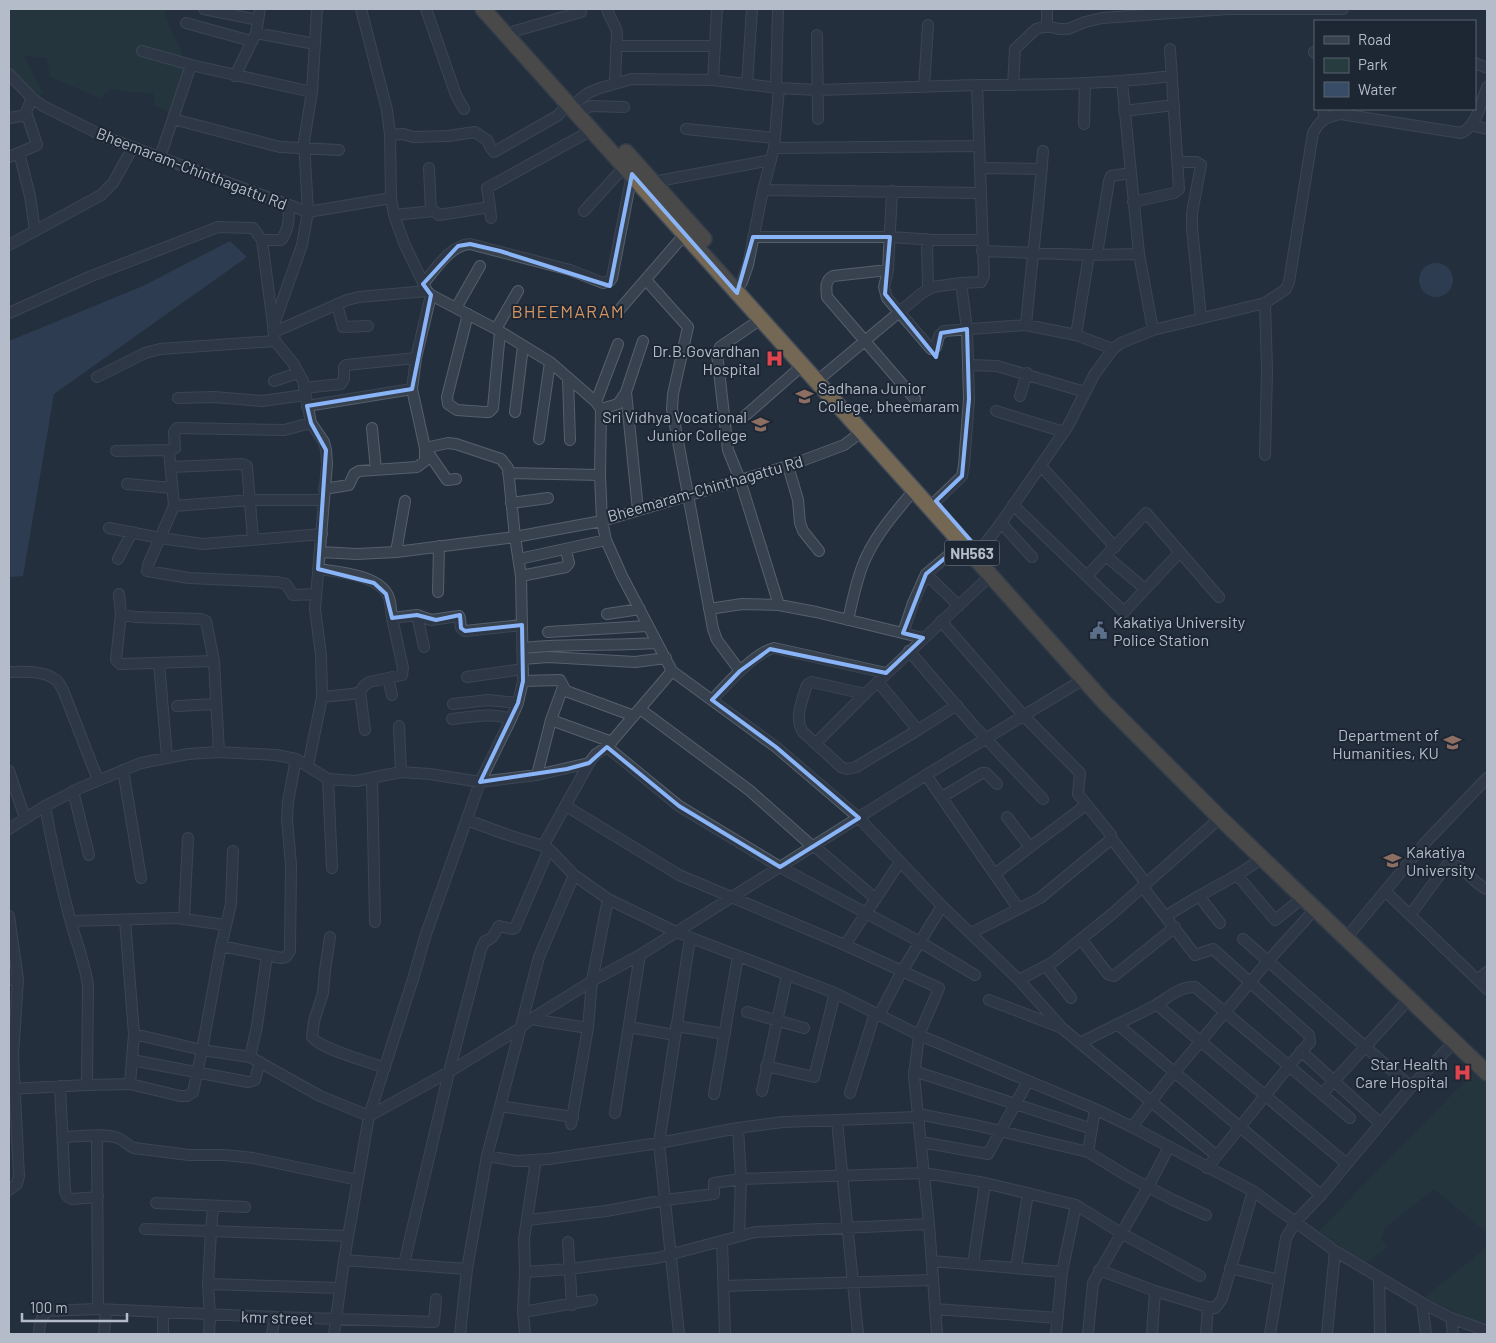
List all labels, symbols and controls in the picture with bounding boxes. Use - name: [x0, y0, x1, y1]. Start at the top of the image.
- legend: [1314, 20, 1476, 110]
- text: Road: [1358, 30, 1391, 48]
- text: Park: [1358, 55, 1388, 73]
- text: Water: [1358, 80, 1397, 98]
- street label: Bheemaram-Chinthagattu Rd: [94, 123, 290, 213]
- district label: BHEEMARAM: [511, 300, 625, 322]
- place label: Dr.B.Govardhan Hospital: [652, 341, 760, 378]
- hospital icon: Dr.B.Govardhan Hospital: [764, 349, 784, 369]
- place label: Sadhana Junior College, bheemaram: [818, 378, 959, 415]
- school or university icon: Sadhana Junior College, bheemaram: [794, 386, 814, 406]
- place label: Sri Vidhya Vocational Junior College: [602, 407, 747, 444]
- school or university icon: Sri Vidhya Vocational Junior College: [751, 415, 771, 435]
- street label: Bheemaram-Chinthagattu Rd: [605, 451, 805, 525]
- road number: NH563: [944, 540, 1000, 566]
- place label: Kakatiya University Police Station: [1113, 612, 1246, 649]
- public building icon: Kakatiya University Police Station: [1089, 620, 1109, 640]
- place label: Department of Humanities, KU: [1332, 725, 1439, 762]
- school or university icon: Department of Humanities, KU: [1443, 733, 1463, 753]
- place label: Kakatiya University: [1406, 842, 1476, 879]
- school or university icon: Kakatiya University: [1382, 850, 1402, 870]
- place label: Star Health Care Hospital: [1355, 1054, 1448, 1091]
- hospital icon: Star Health Care Hospital: [1452, 1062, 1472, 1082]
- scale bar: [22, 1290, 128, 1322]
- text: 100 m: [30, 1298, 68, 1316]
- street label: kmr street: [241, 1306, 313, 1328]

